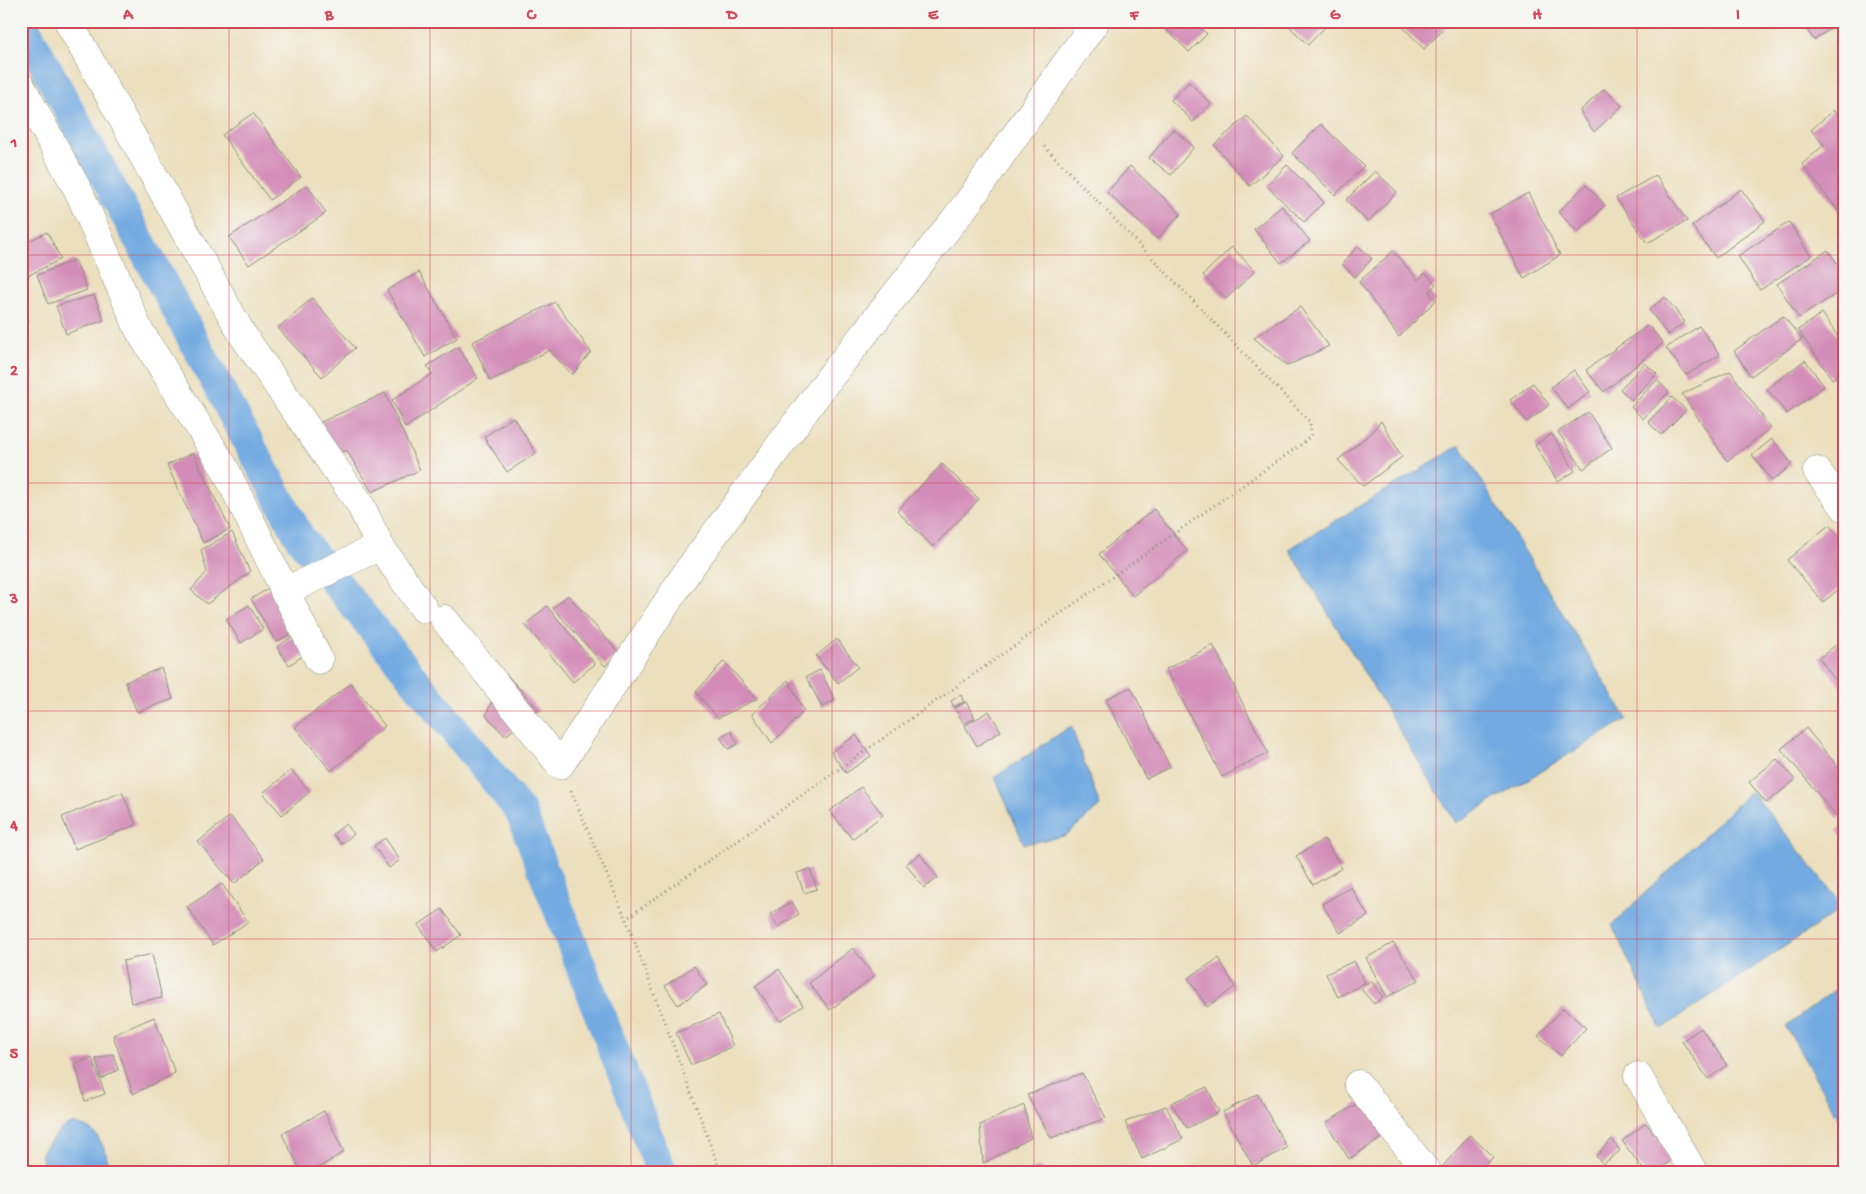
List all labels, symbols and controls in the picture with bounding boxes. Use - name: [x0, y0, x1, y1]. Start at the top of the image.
- text: A: [122, 7, 134, 26]
- text: B: [324, 7, 334, 26]
- text: C: [526, 7, 537, 26]
- text: D: [725, 7, 738, 26]
- text: E: [928, 7, 939, 26]
- text: F: [1129, 7, 1140, 26]
- text: G: [1330, 7, 1341, 26]
- text: H: [1532, 7, 1542, 26]
- text: I: [1736, 7, 1740, 26]
- text: 1: [10, 135, 17, 154]
- text: 2: [10, 363, 18, 382]
- text: 3: [9, 591, 18, 610]
- text: 4: [9, 818, 18, 837]
- text: 5: [10, 1046, 19, 1065]

